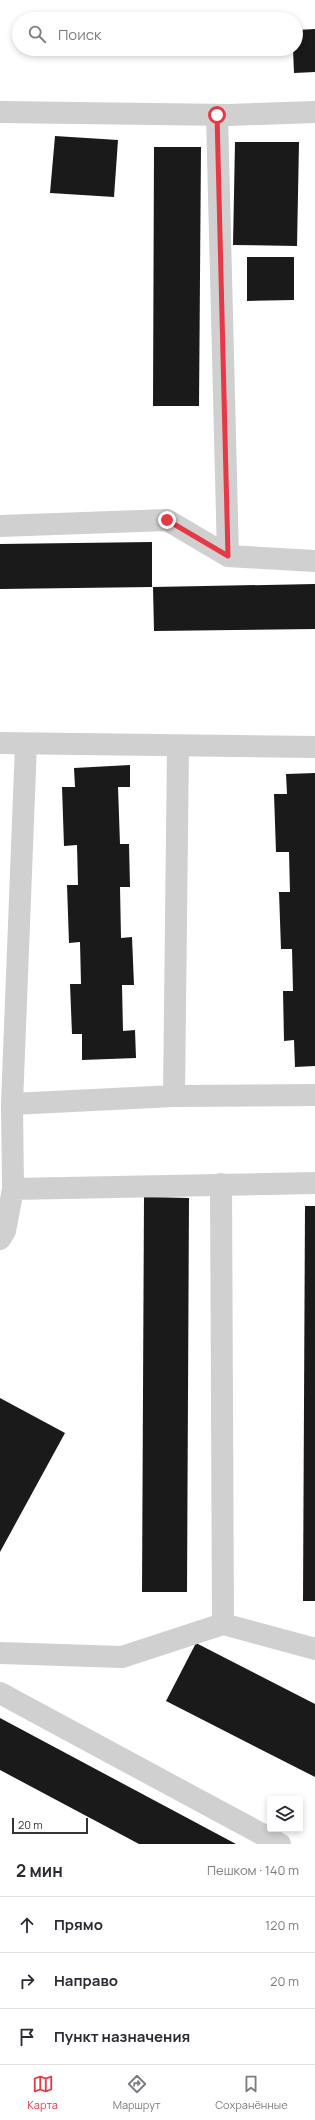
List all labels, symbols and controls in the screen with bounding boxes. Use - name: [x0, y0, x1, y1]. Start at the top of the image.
- search box: [12, 12, 303, 56]
- icon: search: [26, 23, 48, 45]
- text: Поиск: [58, 24, 102, 45]
- route start: [208, 106, 226, 124]
- route end: [158, 511, 176, 529]
- map controls: [267, 1796, 303, 1832]
- button: layers: [267, 1796, 303, 1832]
- scale bar: [12, 1816, 88, 1835]
- text: 20 m: [18, 1817, 43, 1832]
- text: 2 мин: [16, 1859, 63, 1882]
- text: Пешком · 140 m: [207, 1861, 299, 1879]
- icon: ahead: [16, 1914, 38, 1936]
- text: Прямо: [54, 1914, 103, 1935]
- text: 120 m: [265, 1916, 299, 1934]
- icon: right: [16, 1970, 38, 1992]
- text: Направо: [54, 1970, 118, 1991]
- text: 20 m: [270, 1972, 299, 1990]
- icon: arrive: [16, 2026, 38, 2048]
- text: Пункт назначения: [54, 2026, 190, 2047]
- tab: Карта: [27, 2073, 58, 2112]
- tab: Маршрут: [113, 2073, 161, 2112]
- tab: Сохранённые: [215, 2073, 288, 2112]

